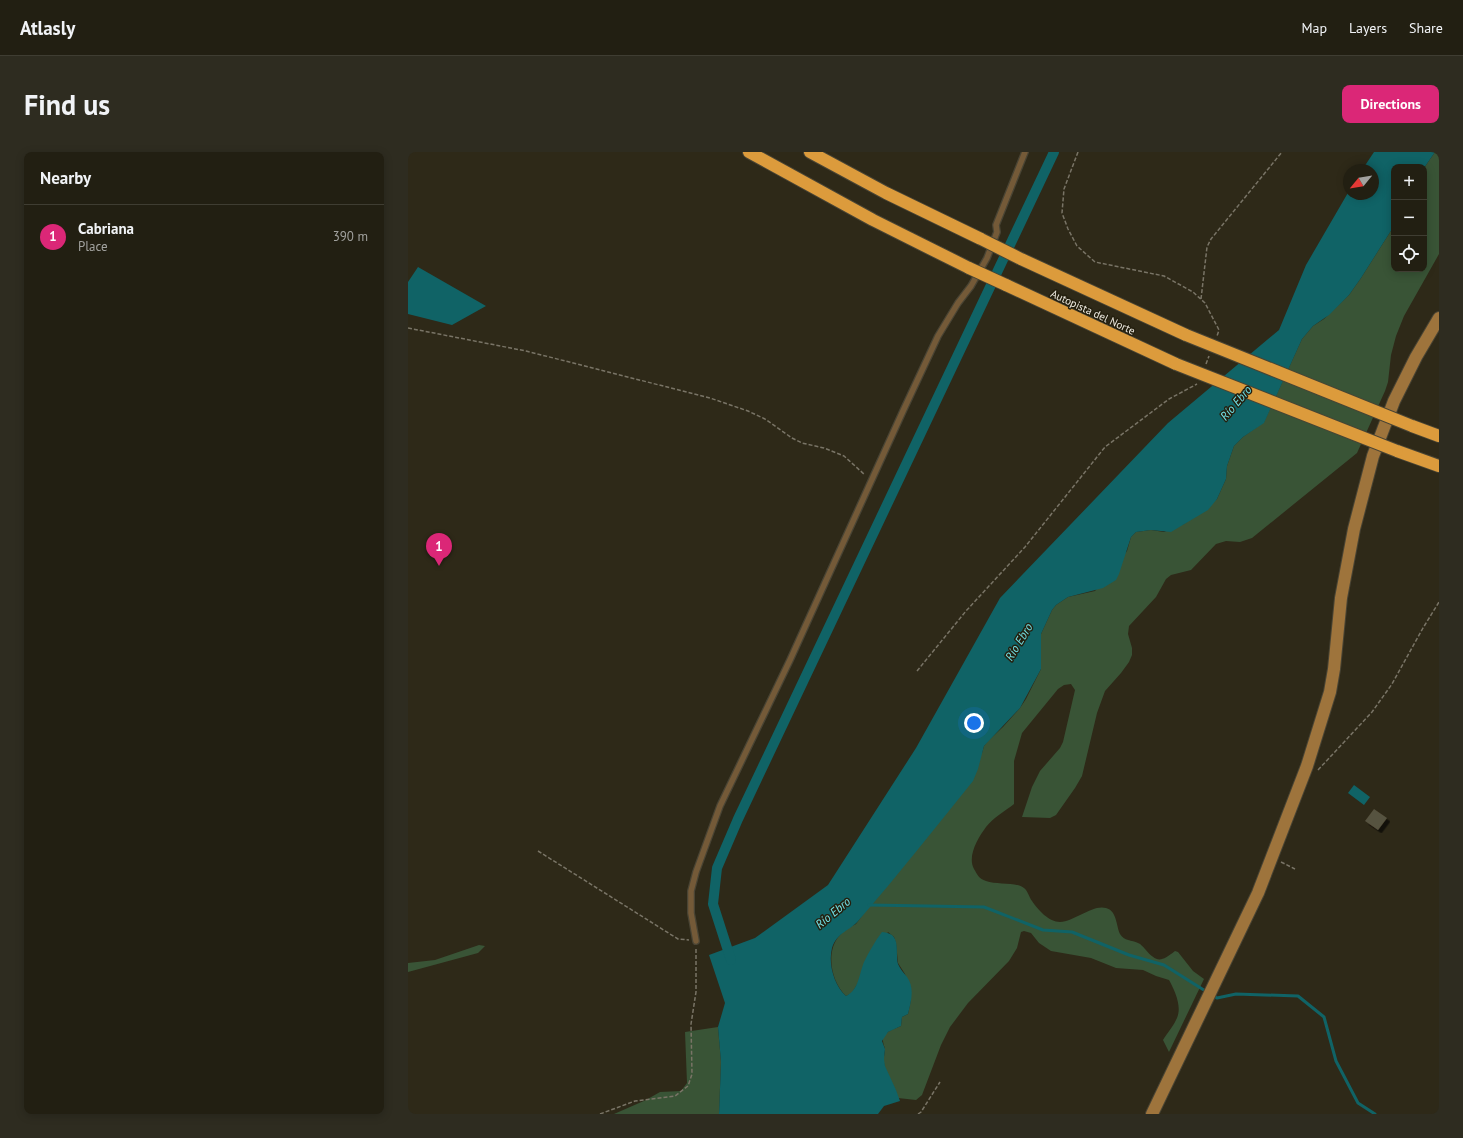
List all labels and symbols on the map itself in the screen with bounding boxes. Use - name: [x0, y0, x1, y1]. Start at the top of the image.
- north arrow: [1343, 164, 1379, 200]
- street label: Autopista del Norte: [1048, 286, 1138, 338]
- water label: Río Ebro: [1217, 382, 1255, 423]
- pin: 1: [426, 533, 452, 566]
- water label: Río Ebro: [1002, 620, 1036, 663]
- your location: [964, 713, 984, 733]
- water label: Río Ebro: [812, 894, 853, 932]

